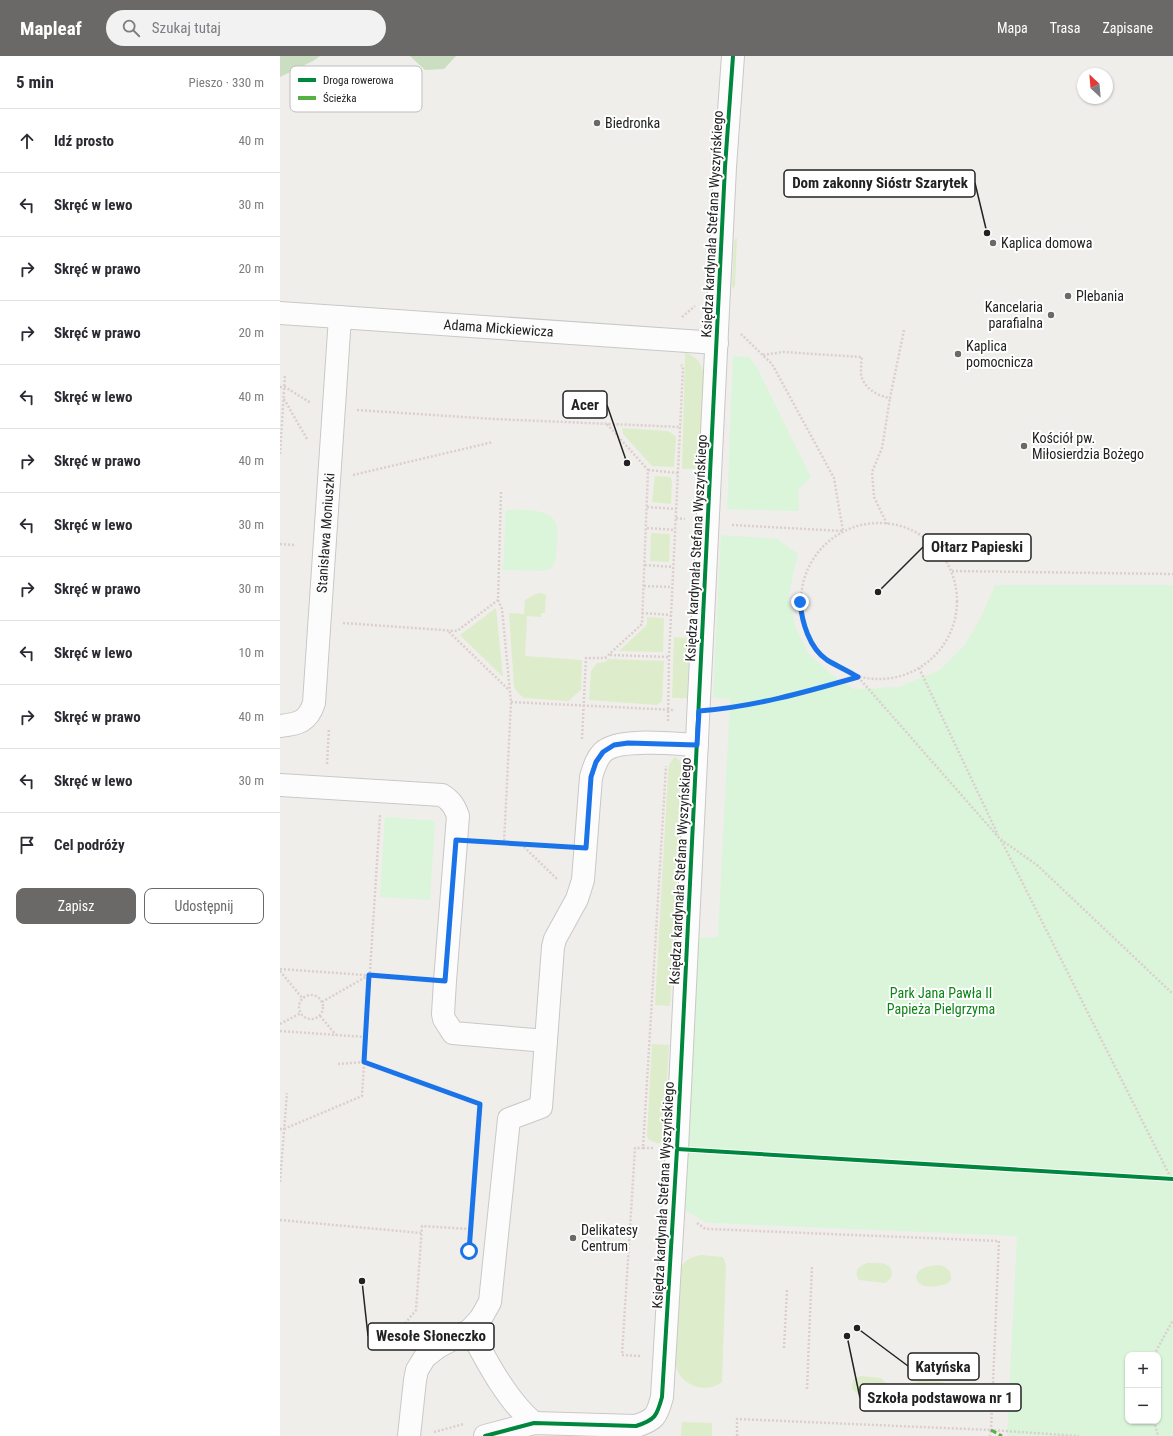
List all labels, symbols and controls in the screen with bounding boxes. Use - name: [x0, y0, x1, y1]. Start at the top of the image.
- search box: [106, 10, 386, 46]
- text: Mapleaf: [20, 17, 82, 40]
- icon: search: [120, 17, 142, 39]
- text: Szukaj tutaj: [152, 19, 221, 37]
- text: Mapa: [997, 20, 1028, 36]
- text: Trasa: [1050, 20, 1080, 36]
- text: Zapisane: [1102, 20, 1153, 36]
- legend: [290, 66, 422, 112]
- north arrow: [1077, 68, 1113, 104]
- text: 5 min: [16, 72, 54, 92]
- text: Droga rowerowa: [323, 74, 394, 87]
- text: Pieszo · 330 m: [189, 75, 264, 90]
- text: Ścieżka: [323, 92, 357, 105]
- street label: Księdza kardynała Stefana Wyszyńskiego: [698, 110, 726, 338]
- place label: Biedronka: [605, 115, 660, 131]
- marker: Biedronka: [592, 118, 602, 128]
- icon: ahead: [16, 130, 38, 152]
- text: Idź prosto: [54, 132, 114, 150]
- text: 40 m: [238, 133, 264, 148]
- callout: Dom zakonny Sióstr Szarytek: [784, 170, 975, 197]
- text: Dom zakonny Sióstr Szarytek: [792, 174, 969, 192]
- icon: left: [16, 194, 38, 216]
- text: Skręć w lewo: [54, 196, 133, 214]
- text: 30 m: [238, 197, 264, 212]
- place label: Kaplica domowa: [1001, 235, 1092, 251]
- marker: Kaplica domowa: [988, 238, 998, 248]
- icon: right: [16, 258, 38, 280]
- text: Skręć w prawo: [54, 260, 141, 278]
- text: 20 m: [238, 261, 264, 276]
- place label: Plebania: [1076, 288, 1124, 304]
- marker: Plebania: [1063, 291, 1073, 301]
- place label: Kancelaria parafialna: [985, 299, 1043, 331]
- marker: Kancelaria parafialna: [1046, 310, 1056, 320]
- street label: Adama Mickiewicza: [443, 316, 554, 340]
- icon: right: [16, 322, 38, 344]
- text: Skręć w prawo: [54, 324, 141, 342]
- text: 20 m: [238, 325, 264, 340]
- place label: Kaplica pomocnicza: [966, 338, 1033, 370]
- marker: Kaplica pomocnicza: [953, 349, 963, 359]
- icon: left: [16, 386, 38, 408]
- text: Skręć w lewo: [54, 388, 133, 406]
- text: 40 m: [238, 389, 264, 404]
- callout: Acer: [563, 391, 607, 418]
- text: Acer: [571, 396, 599, 414]
- place label: Kościół pw. Miłosierdzia Bożego: [1032, 430, 1144, 462]
- street label: Księdza kardynała Stefana Wyszyńskiego: [682, 434, 710, 662]
- marker: Kościół pw. Miłosierdzia Bożego: [1019, 441, 1029, 451]
- icon: right: [16, 450, 38, 472]
- text: Skręć w prawo: [54, 452, 141, 470]
- text: 40 m: [238, 453, 264, 468]
- street label: Stanisława Moniuszki: [313, 472, 337, 593]
- icon: left: [16, 514, 38, 536]
- text: Skręć w lewo: [54, 516, 133, 534]
- text: 30 m: [238, 517, 264, 532]
- callout: Ołtarz Papieski: [923, 534, 1031, 561]
- text: Ołtarz Papieski: [931, 538, 1023, 556]
- icon: right: [16, 578, 38, 600]
- text: Skręć w prawo: [54, 580, 141, 598]
- text: 30 m: [238, 581, 264, 596]
- route end: [791, 593, 809, 611]
- icon: left: [16, 642, 38, 664]
- text: Skręć w lewo: [54, 644, 133, 662]
- text: 10 m: [238, 645, 264, 660]
- icon: right: [16, 706, 38, 728]
- text: Skręć w prawo: [54, 708, 141, 726]
- text: 40 m: [238, 709, 264, 724]
- street label: Księdza kardynała Stefana Wyszyńskiego: [666, 757, 694, 985]
- icon: left: [16, 770, 38, 792]
- text: Skręć w lewo: [54, 772, 133, 790]
- text: 30 m: [238, 773, 264, 788]
- icon: arrive: [16, 834, 38, 856]
- text: Cel podróży: [54, 836, 125, 854]
- button: Zapisz: [16, 888, 136, 924]
- button: Udostępnij: [144, 888, 264, 924]
- park label: Park Jana Pawła II Papieża Pielgrzyma: [887, 985, 995, 1017]
- street label: Księdza kardynała Stefana Wyszyńskiego: [649, 1081, 677, 1309]
- place label: Delikatesy Centrum: [581, 1222, 638, 1254]
- marker: Delikatesy Centrum: [568, 1233, 578, 1243]
- route start: [460, 1242, 478, 1260]
- callout: Wesołe Słoneczko: [368, 1323, 494, 1350]
- text: Wesołe Słoneczko: [376, 1327, 486, 1345]
- map controls: [1125, 1352, 1161, 1424]
- button: +: [1125, 1352, 1161, 1388]
- callout: Katyńska: [908, 1353, 979, 1380]
- text: Katyńska: [915, 1358, 971, 1376]
- callout: Szkoła podstawowa nr 1: [860, 1384, 1021, 1411]
- button: −: [1125, 1388, 1161, 1424]
- text: Szkoła podstawowa nr 1: [867, 1389, 1013, 1407]

